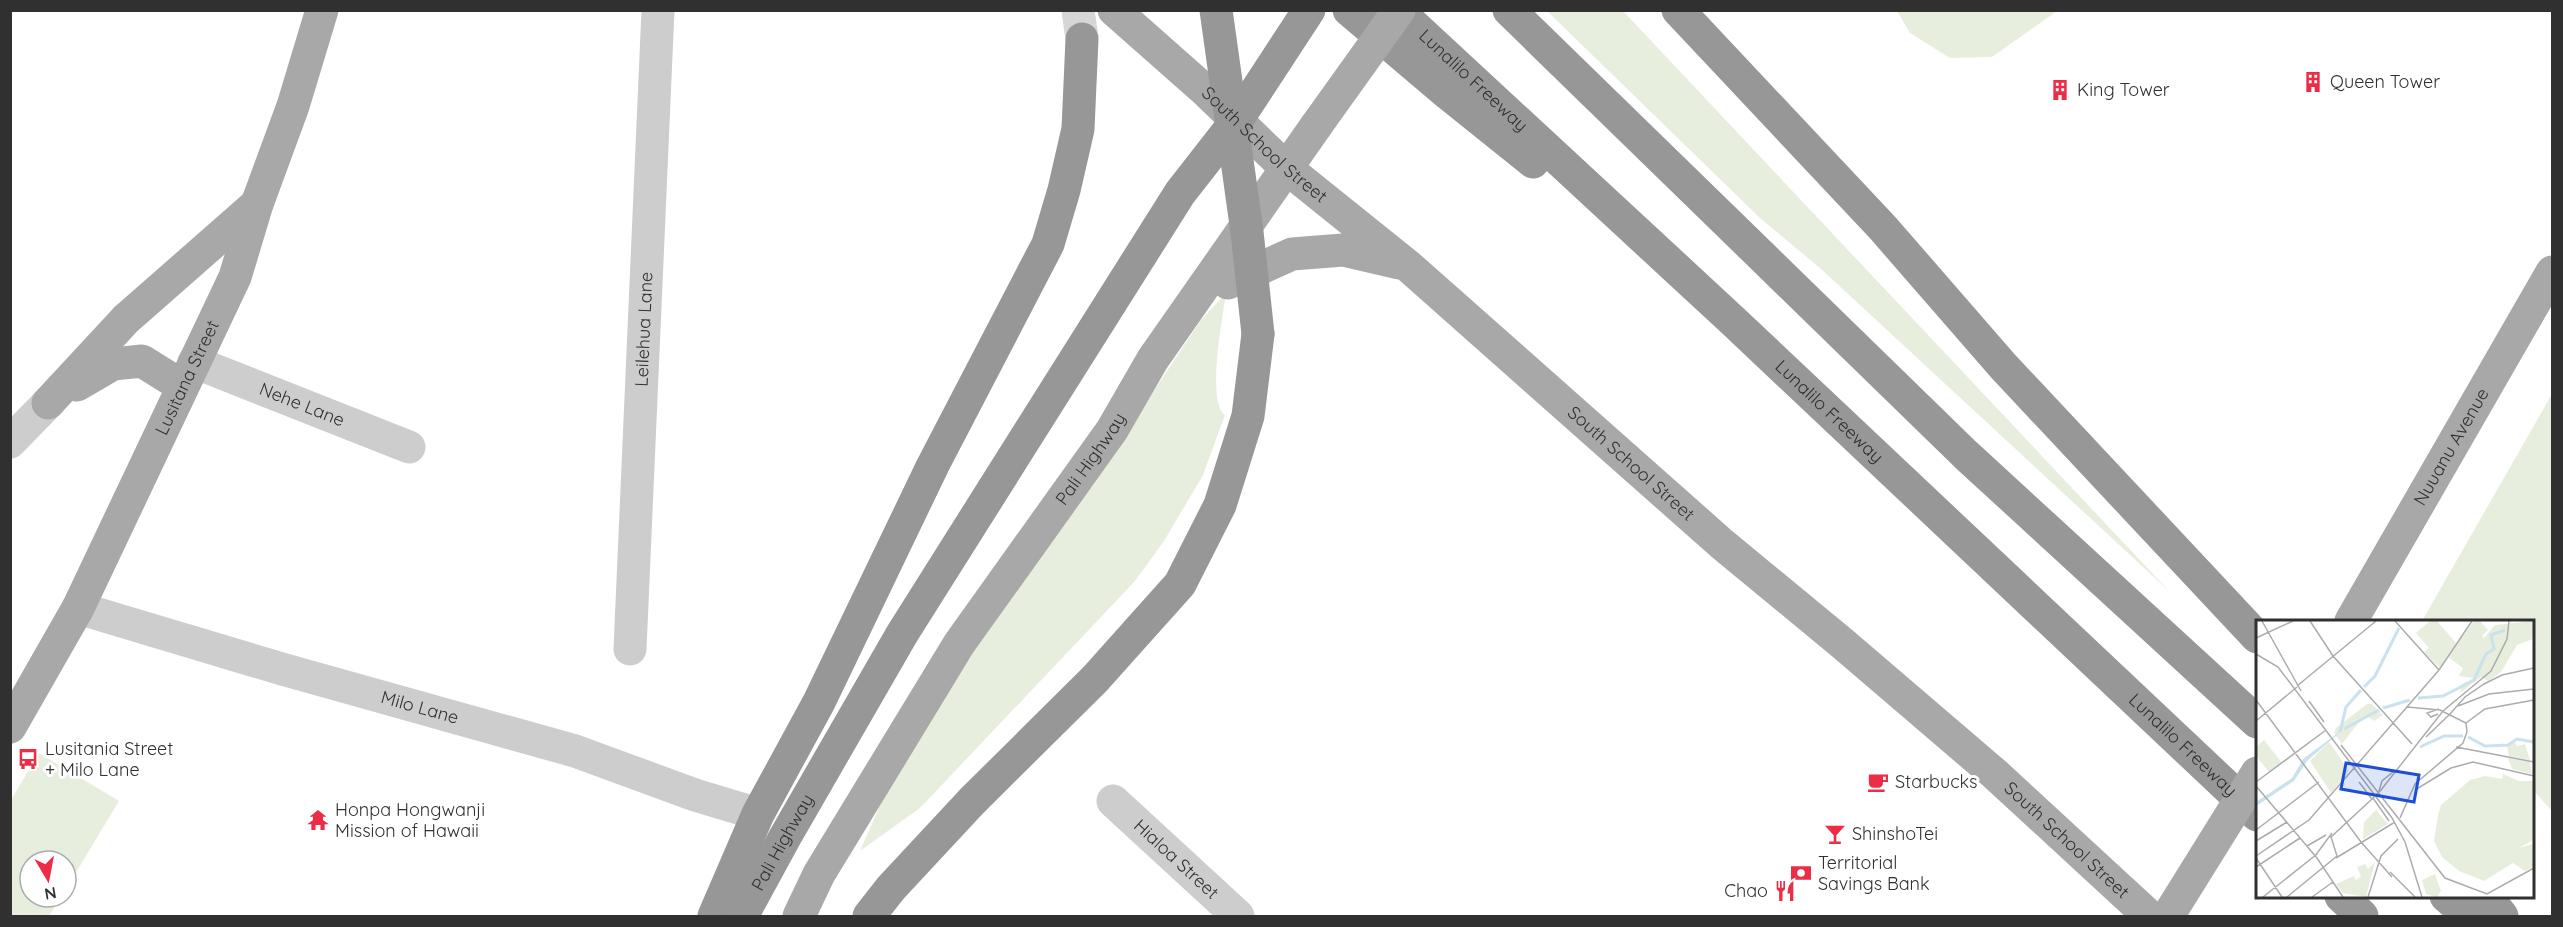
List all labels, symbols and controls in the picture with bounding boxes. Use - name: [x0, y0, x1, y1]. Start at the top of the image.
- street label: Lunalilo Freeway: [1414, 24, 1533, 136]
- building icon: Queen Tower: [2301, 70, 2325, 94]
- place label: Queen Tower: [2330, 70, 2440, 93]
- building icon: King Tower: [2048, 78, 2072, 102]
- place label: King Tower: [2077, 78, 2170, 101]
- street label: South School Street: [1197, 81, 1332, 207]
- street label: Leilehua Lane: [629, 271, 658, 387]
- street label: Lusitana Street: [150, 316, 224, 439]
- street label: Lunalilo Freeway: [1770, 355, 1889, 468]
- street label: Nehe Lane: [256, 377, 348, 431]
- street label: Nuuanu Avenue: [2408, 384, 2494, 509]
- street label: South School Street: [1563, 401, 1700, 525]
- street label: Pali Highway: [1050, 408, 1130, 509]
- inset map: [2256, 620, 2533, 897]
- street label: Milo Lane: [378, 685, 461, 729]
- street label: Lunalilo Freeway: [2124, 688, 2242, 801]
- place label: Lusitania Street + Milo Lane: [45, 737, 173, 781]
- bus stop icon: Lusitania Street + Milo Lane: [16, 747, 40, 771]
- cafe icon: Starbucks: [1866, 770, 1890, 794]
- place label: Starbucks: [1895, 770, 1978, 793]
- street label: South School Street: [2000, 776, 2134, 903]
- street label: Pali Highway: [746, 790, 818, 895]
- place label: Honpa Hongwanji Mission of Hawaii: [335, 798, 485, 842]
- temple icon: Honpa Hongwanji Mission of Hawaii: [306, 808, 330, 832]
- street label: Hialoa Street: [1129, 814, 1224, 904]
- bar icon: ShinshoTei: [1823, 822, 1847, 846]
- place label: ShinshoTei: [1852, 822, 1938, 845]
- north arrow: [18, 849, 78, 909]
- place label: Territorial Savings Bank: [1818, 851, 1930, 895]
- bank icon: Territorial Savings Bank: [1789, 861, 1813, 885]
- place label: Chao: [1724, 879, 1768, 902]
- restaurant icon: Chao: [1773, 879, 1797, 903]
- text: N: [43, 883, 58, 905]

